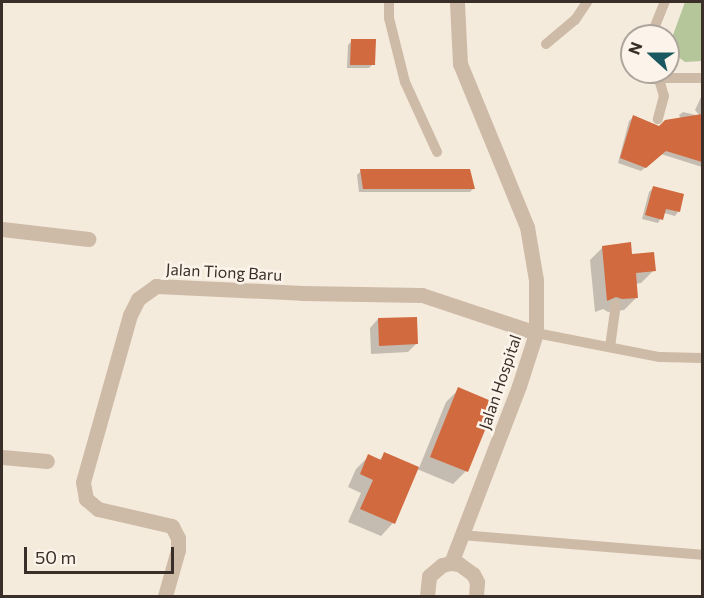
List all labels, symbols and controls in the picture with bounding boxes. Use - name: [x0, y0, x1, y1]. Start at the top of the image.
- north arrow: [620, 24, 680, 84]
- text: N: [624, 39, 646, 57]
- street label: Jalan Tiong Baru: [165, 259, 283, 285]
- street label: Jalan Hospital: [475, 332, 525, 432]
- scale bar: [27, 535, 177, 573]
- text: 50 m: [35, 546, 76, 568]

